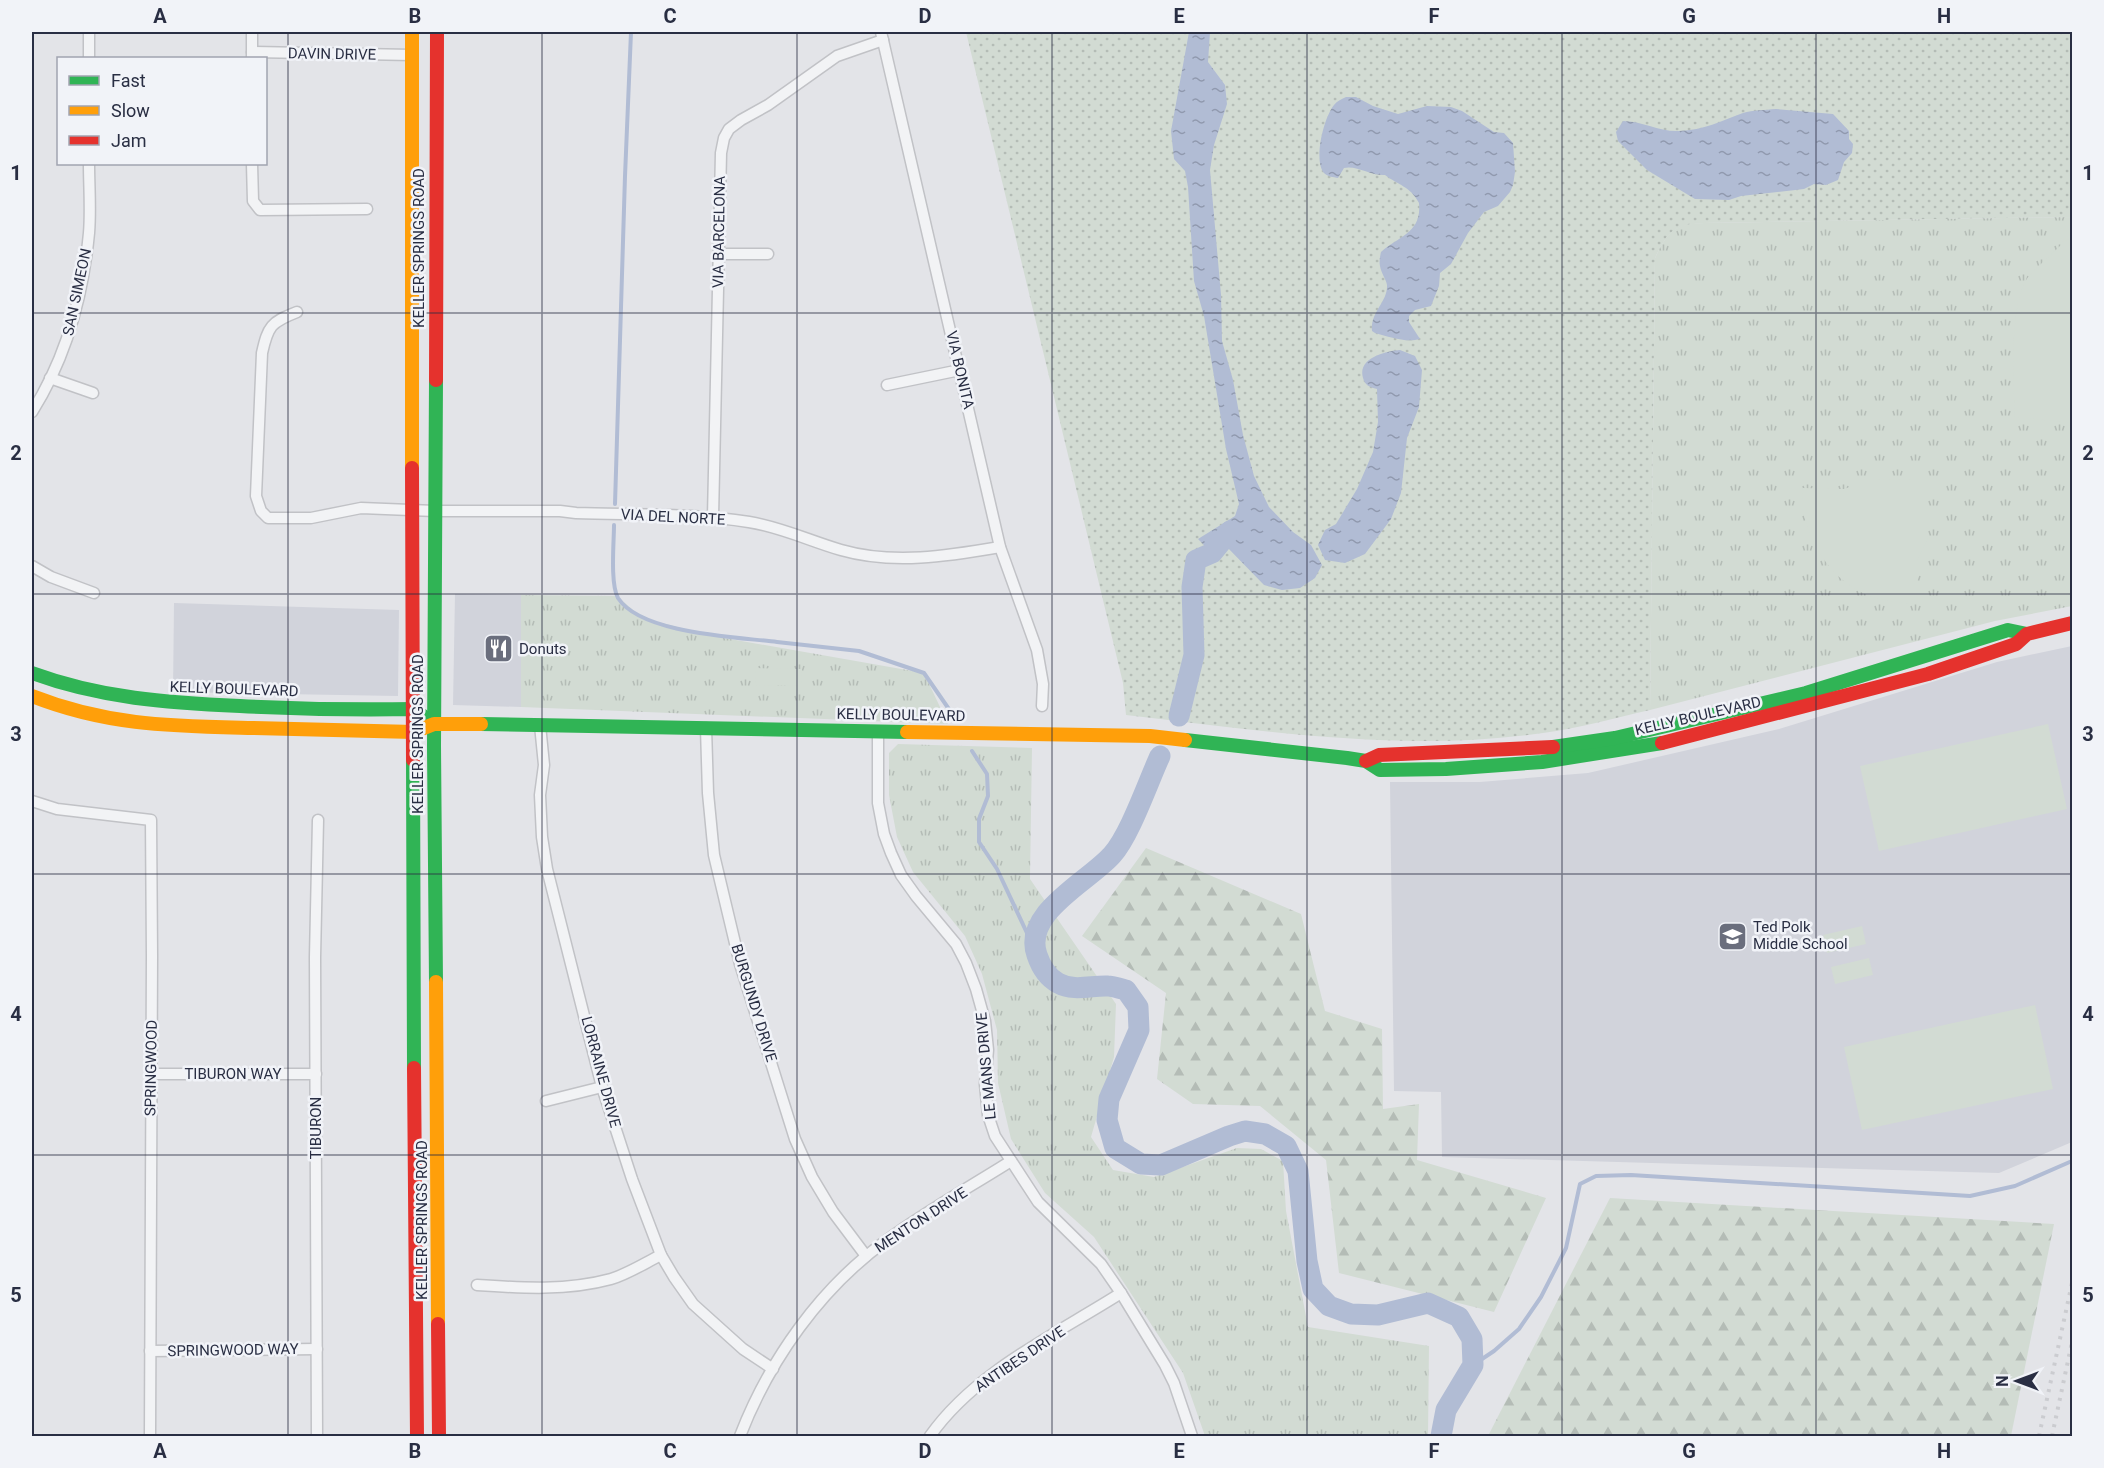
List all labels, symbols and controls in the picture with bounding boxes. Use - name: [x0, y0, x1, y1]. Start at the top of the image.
- text: A: [153, 4, 167, 28]
- text: B: [409, 4, 421, 28]
- text: C: [663, 4, 677, 28]
- text: D: [919, 4, 932, 28]
- text: E: [1173, 4, 1185, 28]
- text: F: [1429, 4, 1440, 28]
- text: G: [1682, 4, 1696, 28]
- text: H: [1937, 4, 1951, 28]
- street label: DAVIN DRIVE: [288, 44, 377, 64]
- legend: [57, 57, 267, 165]
- text: Fast: [111, 70, 146, 91]
- text: Slow: [111, 100, 150, 121]
- text: Jam: [111, 130, 147, 151]
- text: 1: [10, 161, 22, 185]
- text: 1: [2082, 161, 2094, 185]
- street label: KELLER SPRINGS ROAD: [410, 168, 428, 328]
- street label: VIA BARCELONA: [709, 175, 729, 288]
- street label: SAN SIMEON: [59, 247, 95, 337]
- street label: VIA BONITA: [942, 329, 978, 411]
- text: 2: [10, 441, 22, 465]
- text: 2: [2082, 441, 2094, 465]
- street label: VIA DEL NORTE: [620, 505, 726, 529]
- restaurant icon: Donuts: [482, 633, 514, 665]
- place label: Donuts: [519, 640, 567, 658]
- street label: KELLER SPRINGS ROAD: [409, 654, 427, 814]
- street label: KELLY BOULEVARD: [169, 678, 299, 700]
- street label: KELLY BOULEVARD: [1633, 693, 1763, 739]
- street label: KELLY BOULEVARD: [836, 705, 966, 725]
- text: 3: [10, 722, 22, 746]
- text: 3: [2082, 722, 2094, 746]
- place label: Ted Polk Middle School: [1753, 918, 1848, 953]
- school or university icon: Ted Polk Middle School: [1716, 920, 1748, 952]
- street label: BURGUNDY DRIVE: [727, 942, 781, 1065]
- text: 4: [10, 1002, 22, 1026]
- text: 4: [2082, 1002, 2094, 1026]
- street label: LE MANS DRIVE: [972, 1011, 1000, 1121]
- street label: LORRAINE DRIVE: [577, 1014, 625, 1130]
- street label: SPRINGWOOD: [141, 1020, 161, 1116]
- street label: TIBURON WAY: [184, 1065, 282, 1083]
- street label: TIBURON: [307, 1097, 325, 1159]
- street label: KELLER SPRINGS ROAD: [413, 1140, 431, 1300]
- street label: MENTON DRIVE: [871, 1183, 971, 1257]
- text: 5: [10, 1283, 22, 1307]
- text: 5: [2082, 1283, 2094, 1307]
- street label: ANTIBES DRIVE: [971, 1322, 1069, 1396]
- street label: SPRINGWOOD WAY: [167, 1340, 299, 1360]
- north arrow: [1987, 1351, 2047, 1411]
- text: N: [1993, 1375, 2012, 1387]
- text: A: [153, 1439, 167, 1463]
- text: B: [409, 1439, 421, 1463]
- text: C: [663, 1439, 677, 1463]
- text: D: [919, 1439, 932, 1463]
- text: E: [1173, 1439, 1185, 1463]
- text: F: [1429, 1439, 1440, 1463]
- text: G: [1682, 1439, 1696, 1463]
- text: H: [1937, 1439, 1951, 1463]

